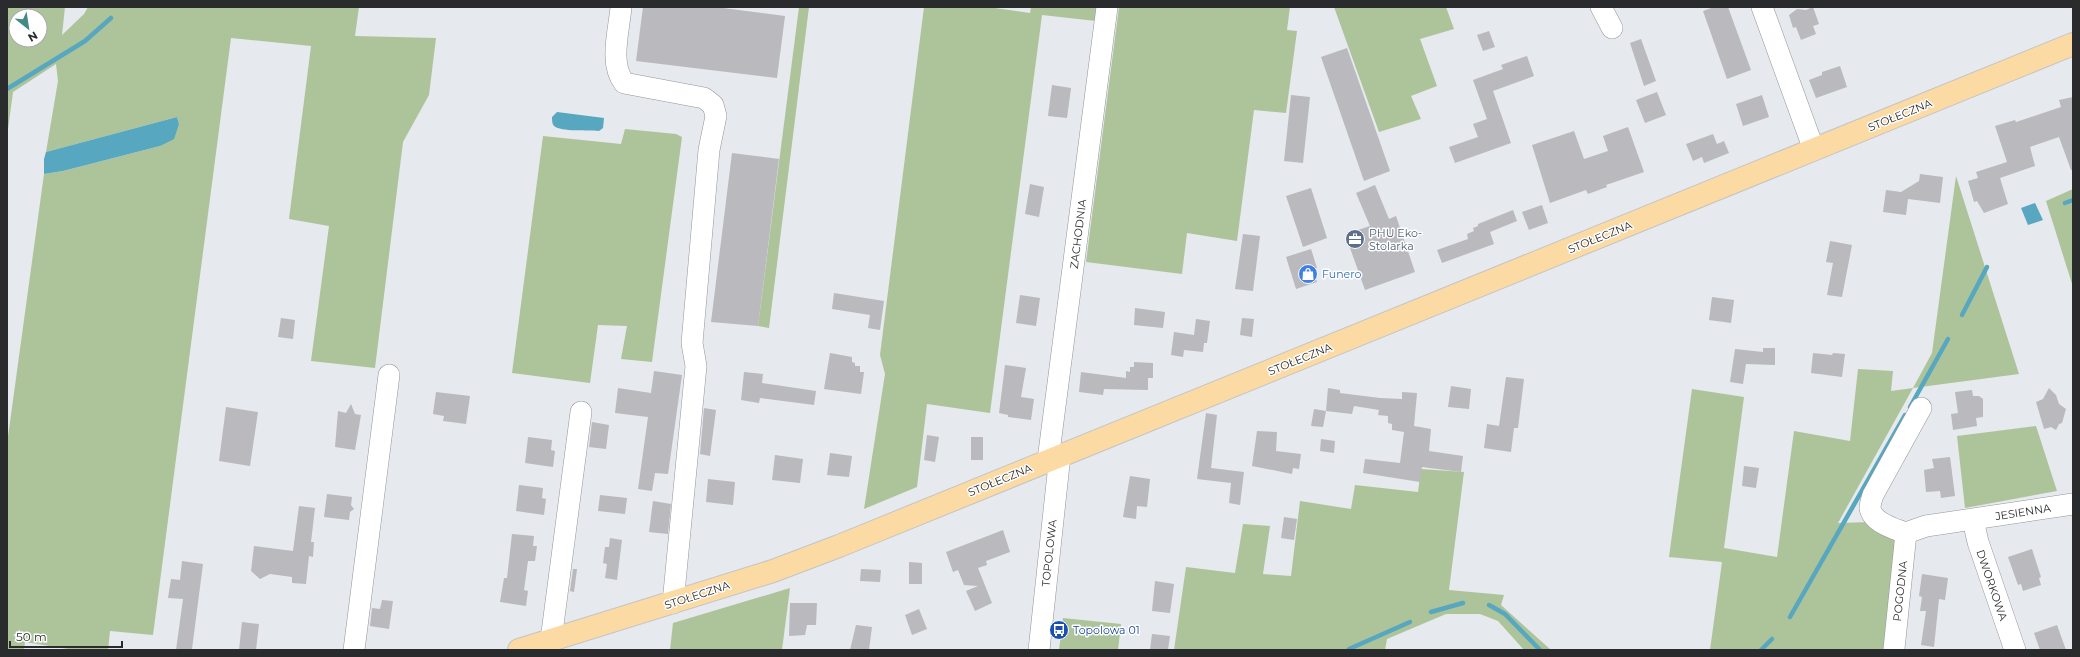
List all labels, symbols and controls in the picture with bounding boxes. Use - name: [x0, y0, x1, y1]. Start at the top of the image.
- north arrow: [8, 8, 48, 48]
- text: N: [26, 28, 40, 45]
- street label: STOŁECZNA: [1866, 96, 1934, 134]
- street label: ZACHODNIA: [1067, 198, 1089, 270]
- street label: STOŁECZNA: [1566, 218, 1634, 256]
- place label: PHU Eko- Stolarka: [1369, 226, 1422, 253]
- office icon: PHU Eko- Stolarka: [1344, 228, 1366, 250]
- shop icon: Funero: [1297, 263, 1319, 285]
- place label: Funero: [1322, 267, 1362, 281]
- street label: STOŁECZNA: [1266, 340, 1334, 378]
- street label: STOŁECZNA: [966, 461, 1034, 499]
- street label: JESIENNA: [1993, 501, 2052, 523]
- street label: TOPOLOWA: [1039, 519, 1060, 587]
- street label: DWORKOWA: [1973, 548, 2011, 622]
- street label: POGODNA: [1890, 560, 1910, 622]
- street label: STOŁECZNA: [663, 578, 731, 612]
- bus stop icon: Topolowa 01: [1048, 619, 1070, 641]
- scale bar: [10, 623, 122, 649]
- place label: Topolowa 01: [1073, 623, 1140, 637]
- text: 50 m: [16, 629, 47, 644]

